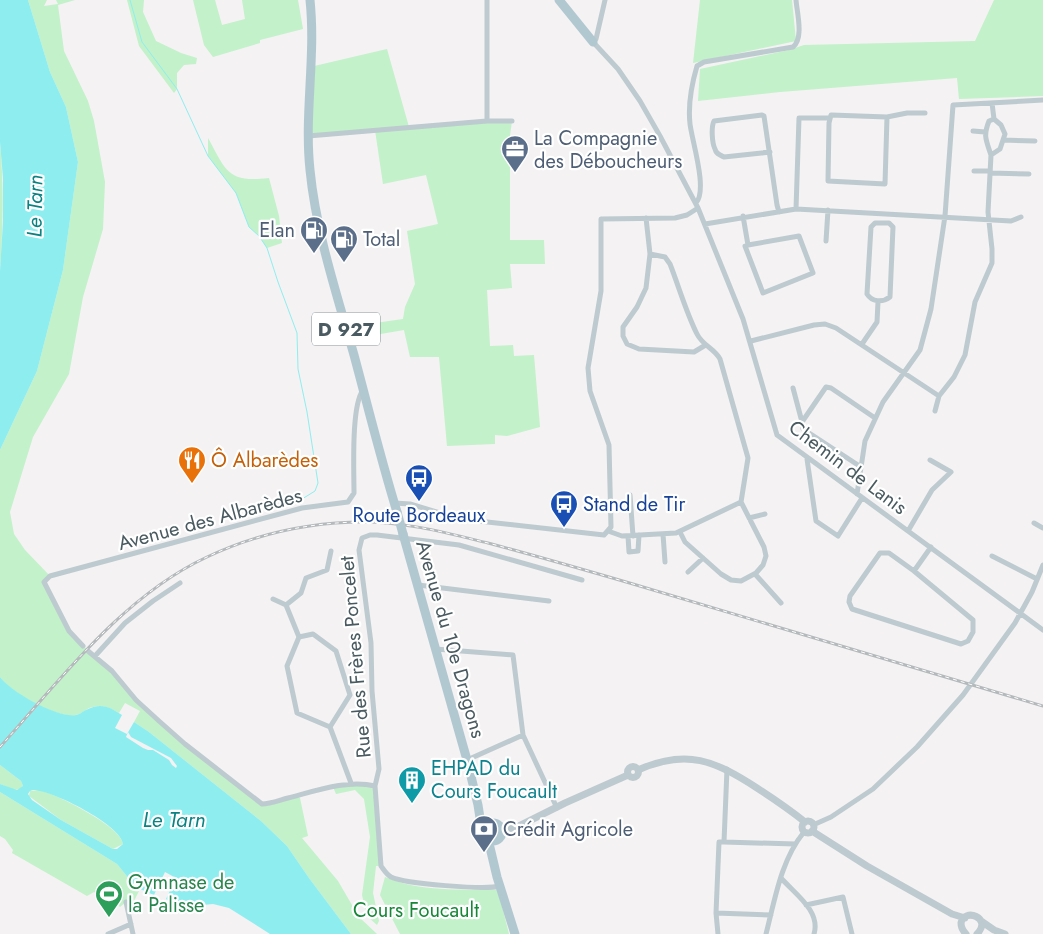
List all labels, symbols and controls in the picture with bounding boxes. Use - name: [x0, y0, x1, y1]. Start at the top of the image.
- place label: La Compagnie des Déboucheurs: [534, 124, 682, 176]
- office icon: La Compagnie des Déboucheurs: [500, 134, 530, 173]
- water label: Le Tarn: [19, 174, 51, 238]
- fuel station icon: Elan: [299, 215, 329, 254]
- place label: Elan: [259, 216, 295, 245]
- fuel station icon: Total: [329, 224, 359, 263]
- place label: Total: [363, 225, 400, 254]
- road number: D 927: [312, 312, 380, 346]
- street label: Chemin de Lanis: [782, 413, 913, 522]
- restaurant icon: Ô Albarèdes: [177, 445, 207, 484]
- place label: Ô Albarèdes: [211, 446, 318, 475]
- bus stop icon: Route Bordeaux: [404, 463, 434, 502]
- street label: Avenue des Albarèdes: [115, 481, 305, 558]
- bus stop icon: Stand de Tir: [549, 489, 579, 528]
- place label: Stand de Tir: [583, 490, 685, 519]
- place label: Route Bordeaux: [353, 501, 486, 530]
- street label: Avenue du 10e Dragons: [408, 537, 493, 741]
- street label: Rue des Frères Poncelet: [332, 555, 379, 759]
- place label: EHPAD du Cours Foucault: [431, 754, 557, 806]
- building icon: EHPAD du Cours Foucault: [397, 765, 427, 804]
- water label: Le Tarn: [143, 805, 205, 835]
- bank icon: Crédit Agricole: [469, 814, 499, 853]
- place label: Crédit Agricole: [503, 815, 633, 844]
- place label: Gymnase de la Palisse: [128, 868, 234, 920]
- sports icon: Gymnase de la Palisse: [94, 879, 124, 918]
- park label: Cours Foucault: [353, 896, 479, 925]

